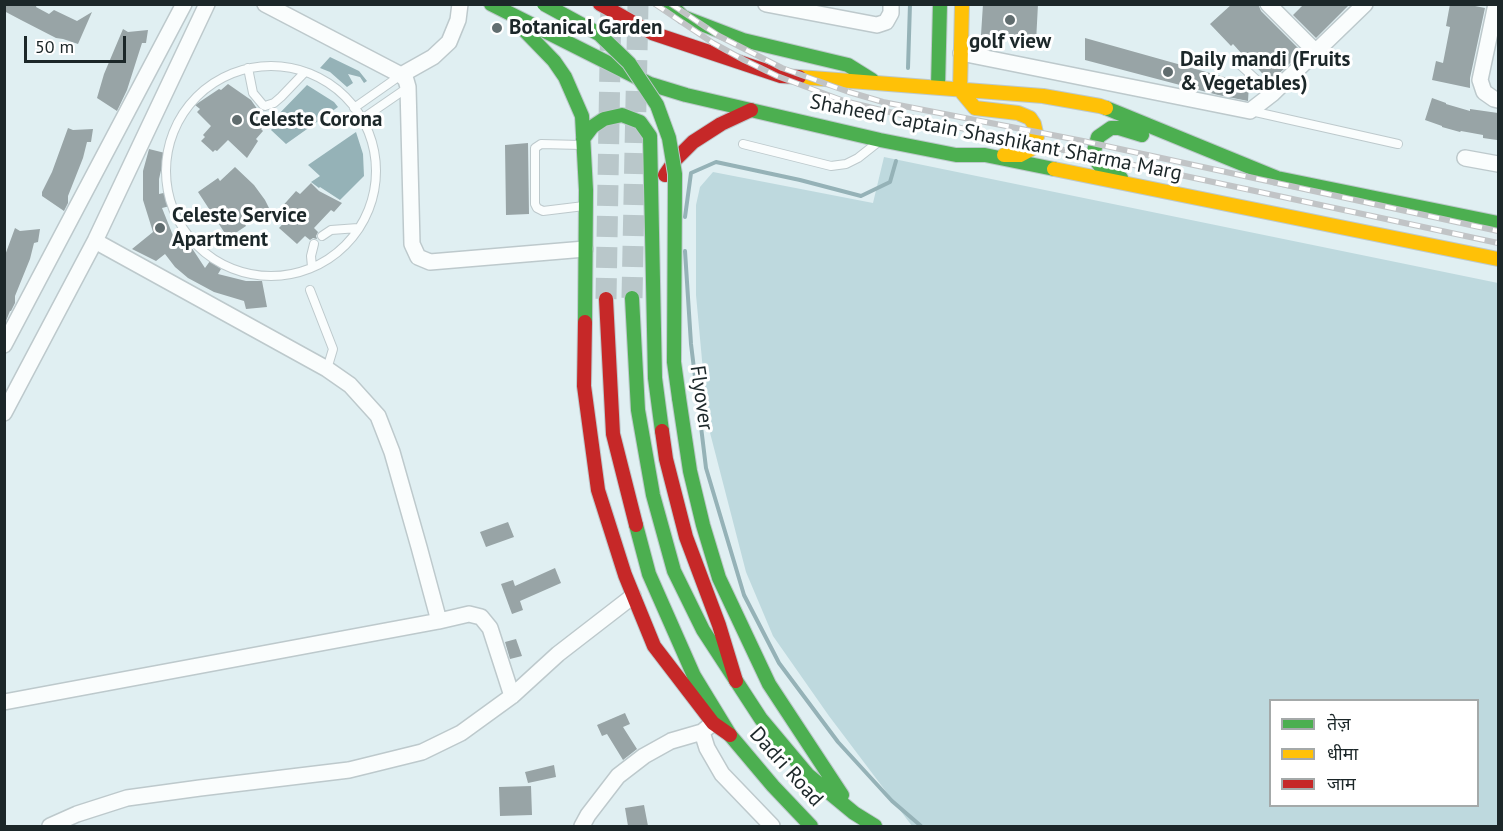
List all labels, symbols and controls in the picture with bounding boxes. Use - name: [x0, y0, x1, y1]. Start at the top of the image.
- marker: golf view: [1003, 13, 1017, 27]
- place label: Botanical Garden: [509, 15, 663, 41]
- marker: Botanical Garden: [490, 21, 504, 35]
- scale bar: [27, 24, 129, 62]
- place label: golf view: [969, 29, 1051, 55]
- text: 50 m: [35, 35, 74, 58]
- place label: Daily mandi (Fruits & Vegetables): [1180, 47, 1350, 97]
- marker: Daily mandi (Fruits & Vegetables): [1161, 65, 1175, 79]
- street label: Shaheed Captain Shashikant Sharma Marg: [808, 90, 1184, 186]
- place label: Celeste Corona: [249, 107, 382, 133]
- marker: Celeste Corona: [230, 113, 244, 127]
- place label: Celeste Service Apartment: [172, 203, 307, 253]
- marker: Celeste Service Apartment: [153, 221, 167, 235]
- street label: Flyover: [684, 364, 718, 432]
- legend: [1269, 699, 1479, 807]
- text: तेज़: [1327, 712, 1351, 735]
- street label: Dadri Road: [744, 722, 828, 812]
- text: धीमा: [1327, 742, 1358, 765]
- text: जाम: [1327, 772, 1356, 795]

